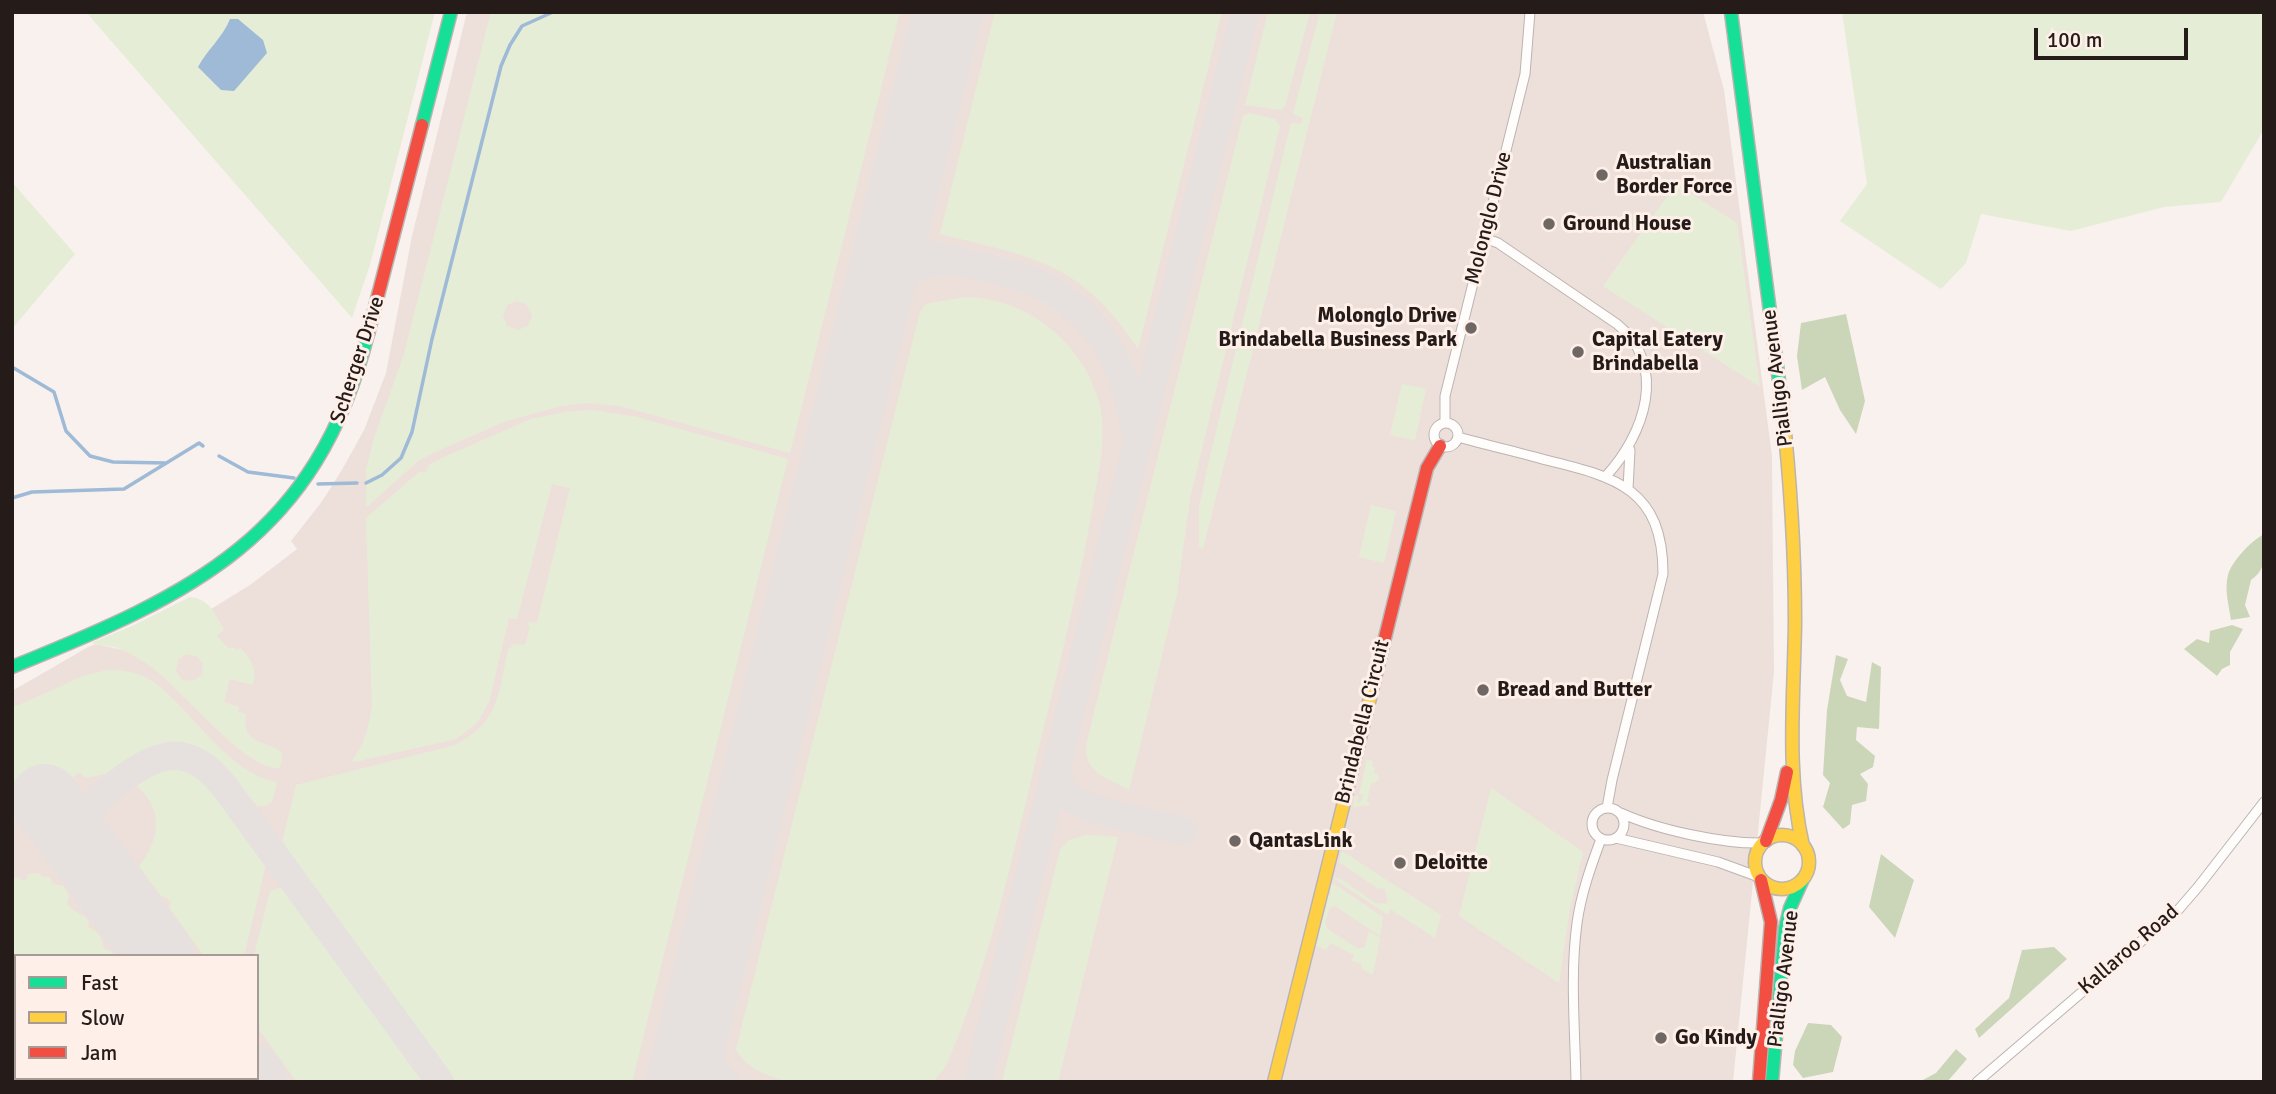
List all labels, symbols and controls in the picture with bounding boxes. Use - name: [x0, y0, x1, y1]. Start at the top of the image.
- scale bar: [2038, 14, 2192, 58]
- text: 100 m: [2047, 27, 2102, 53]
- street label: Molonglo Drive: [1460, 149, 1518, 287]
- place label: Australian Border Force: [1616, 150, 1732, 200]
- marker: Australian Border Force: [1594, 167, 1610, 183]
- place label: Ground House: [1563, 211, 1691, 237]
- marker: Ground House: [1541, 216, 1557, 232]
- street label: Scherger Drive: [326, 293, 390, 427]
- place label: Molonglo Drive Brindabella Business Park: [1218, 303, 1457, 353]
- street label: Pialligo Avenue: [1757, 308, 1799, 448]
- marker: Molonglo Drive Brindabella Business Park: [1463, 320, 1479, 336]
- place label: Capital Eatery Brindabella: [1592, 327, 1723, 377]
- marker: Capital Eatery Brindabella: [1570, 344, 1586, 360]
- street label: Brindabella Circuit: [1330, 637, 1396, 807]
- place label: Bread and Butter: [1497, 677, 1652, 703]
- marker: Bread and Butter: [1475, 682, 1491, 698]
- place label: QantasLink: [1249, 828, 1352, 854]
- marker: QantasLink: [1227, 833, 1243, 849]
- place label: Deloitte: [1414, 850, 1488, 876]
- marker: Deloitte: [1392, 855, 1408, 871]
- street label: Kallaroo Road: [2074, 900, 2184, 1000]
- street label: Pialligo Avenue: [1763, 909, 1805, 1049]
- legend: [14, 954, 259, 1080]
- text: Fast: [81, 970, 118, 996]
- text: Slow: [81, 1005, 125, 1031]
- place label: Go Kindy: [1675, 1025, 1757, 1051]
- marker: Go Kindy: [1653, 1030, 1669, 1046]
- text: Jam: [81, 1040, 117, 1066]

